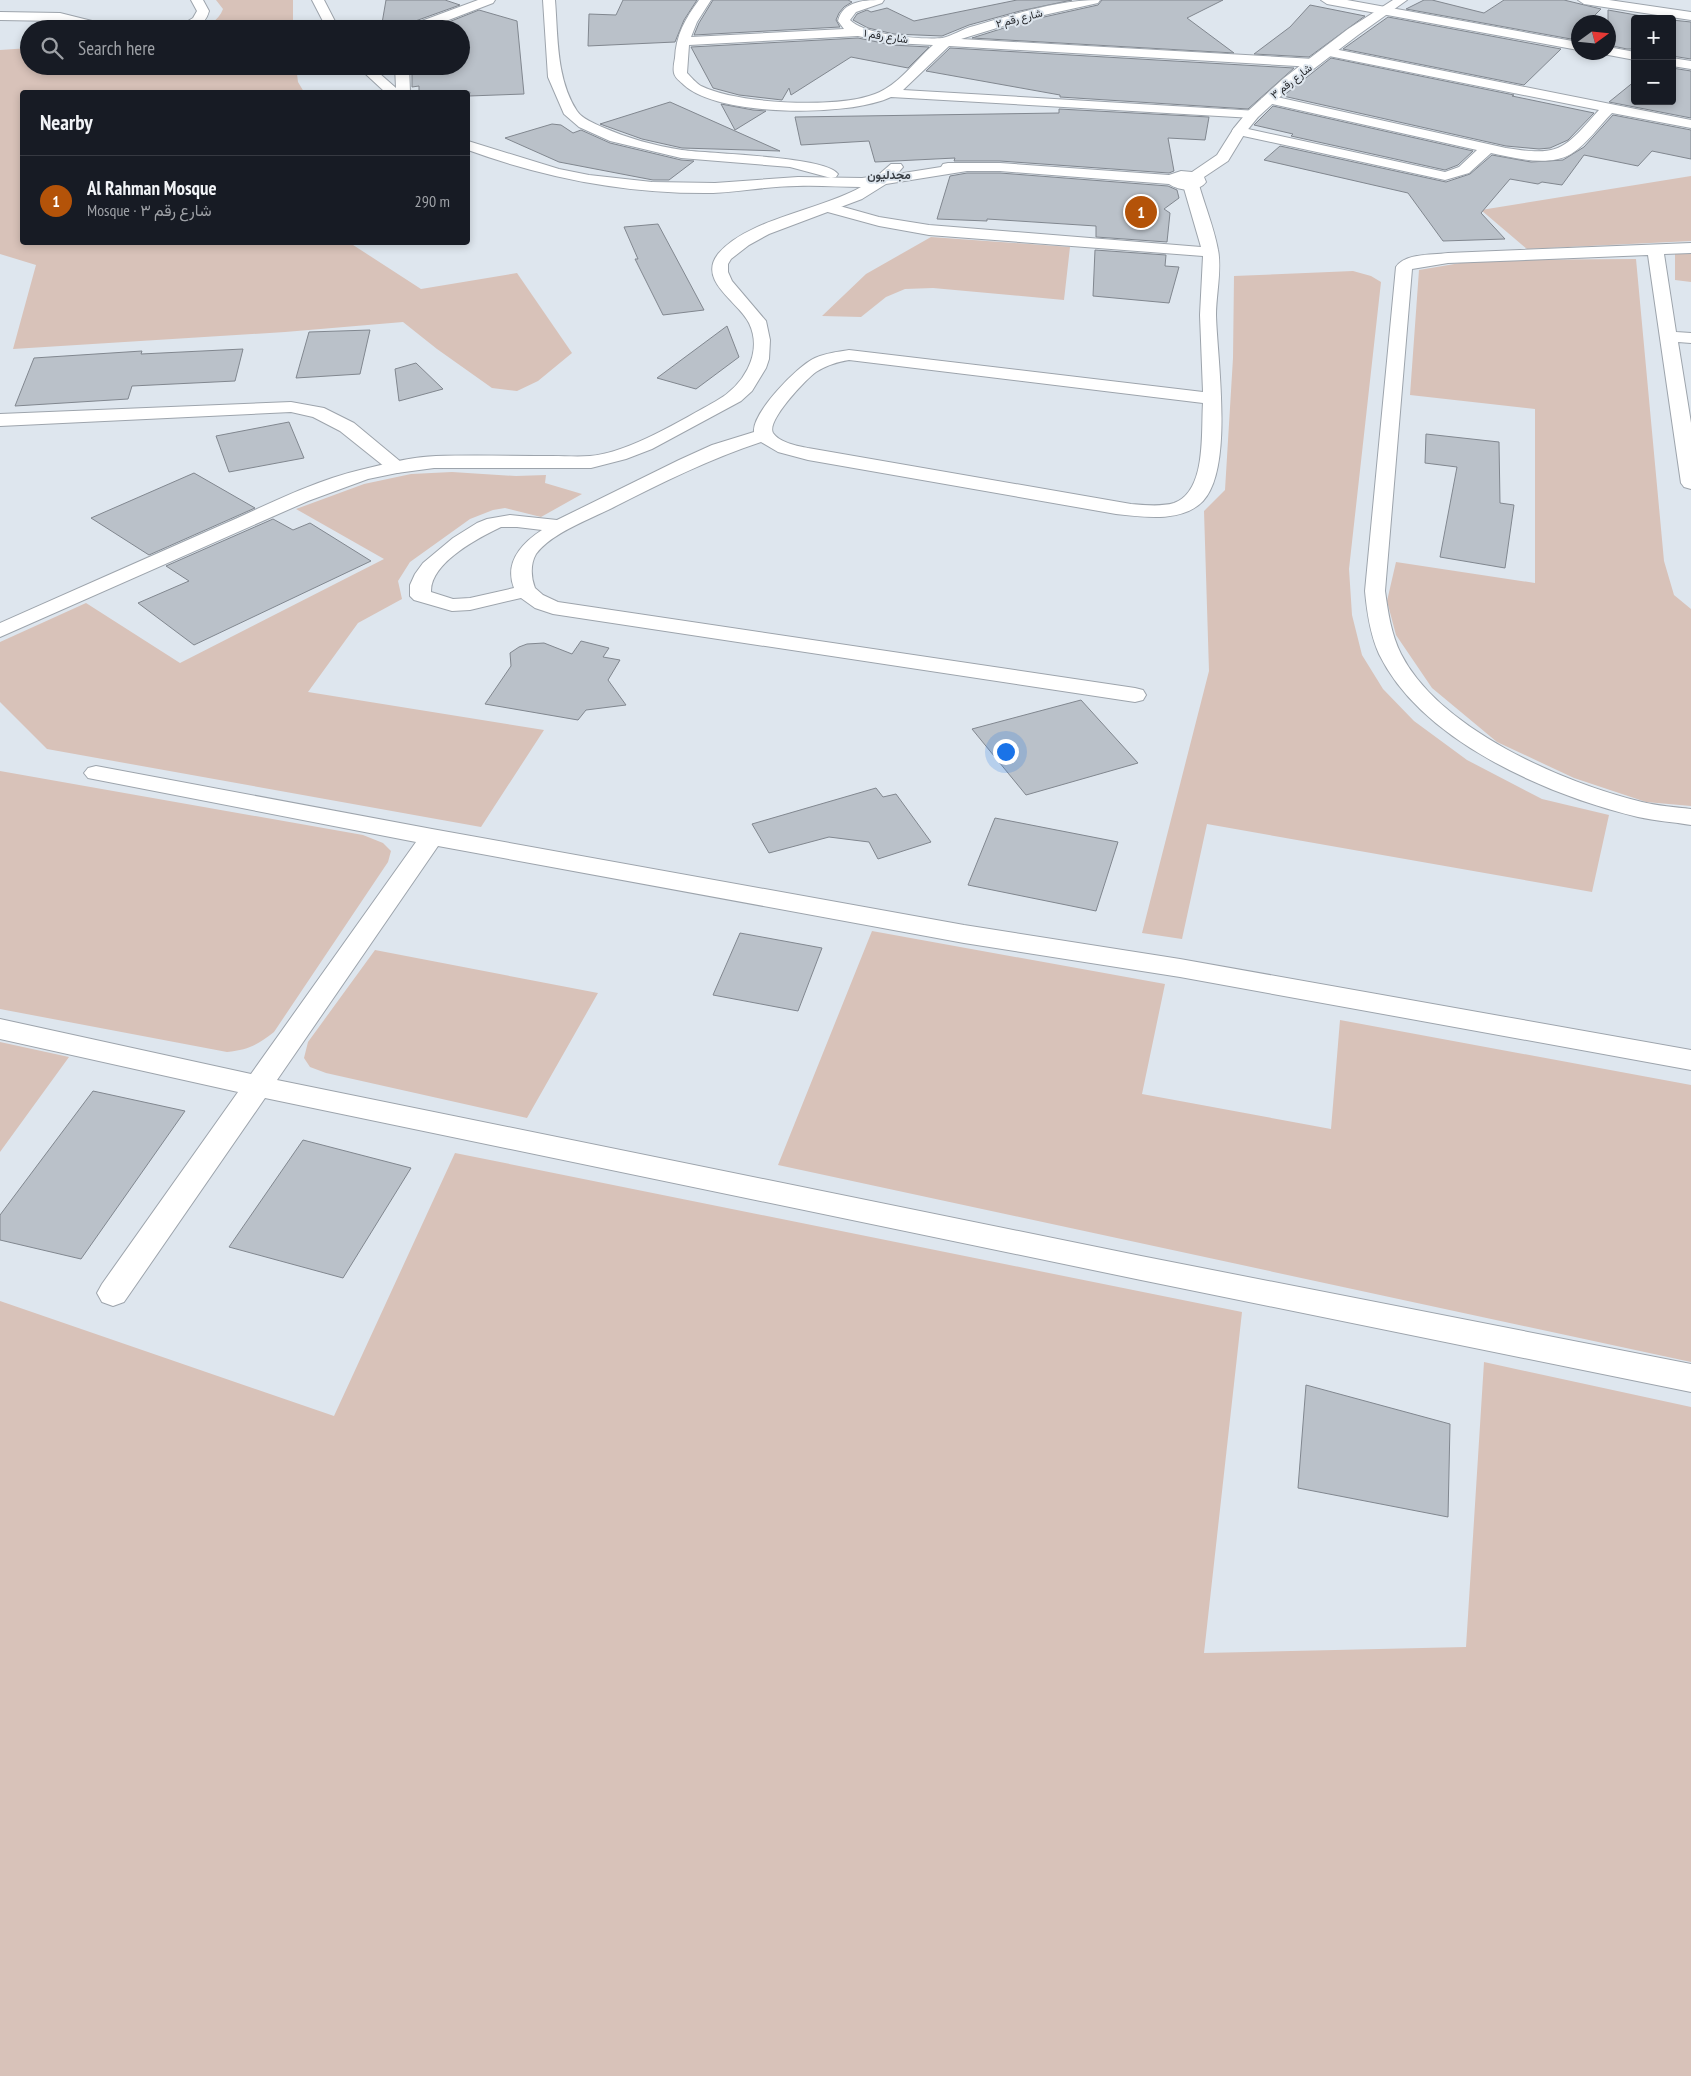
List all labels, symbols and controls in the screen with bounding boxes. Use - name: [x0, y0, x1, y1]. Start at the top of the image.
- street label: شارع رقم ٢: [994, 5, 1044, 32]
- north arrow: [1571, 15, 1616, 60]
- map controls: [1631, 15, 1676, 105]
- button: +: [1631, 15, 1676, 60]
- search box: [20, 20, 470, 75]
- street label: شارع رقم ١: [863, 26, 910, 47]
- icon: search: [38, 34, 66, 62]
- text: Search here: [78, 36, 155, 60]
- street label: شارع رقم ٣: [1267, 60, 1316, 102]
- button: −: [1631, 60, 1676, 105]
- text: Nearby: [40, 109, 93, 136]
- district label: مجدليون: [867, 167, 911, 183]
- text: Al Rahman Mosque: [87, 176, 217, 200]
- text: 1: [52, 191, 60, 211]
- text: 290 m: [415, 191, 450, 211]
- pin: 1: [1125, 193, 1157, 231]
- text: Mosque · شارع رقم ٣: [87, 200, 212, 220]
- your location: [993, 739, 1019, 765]

